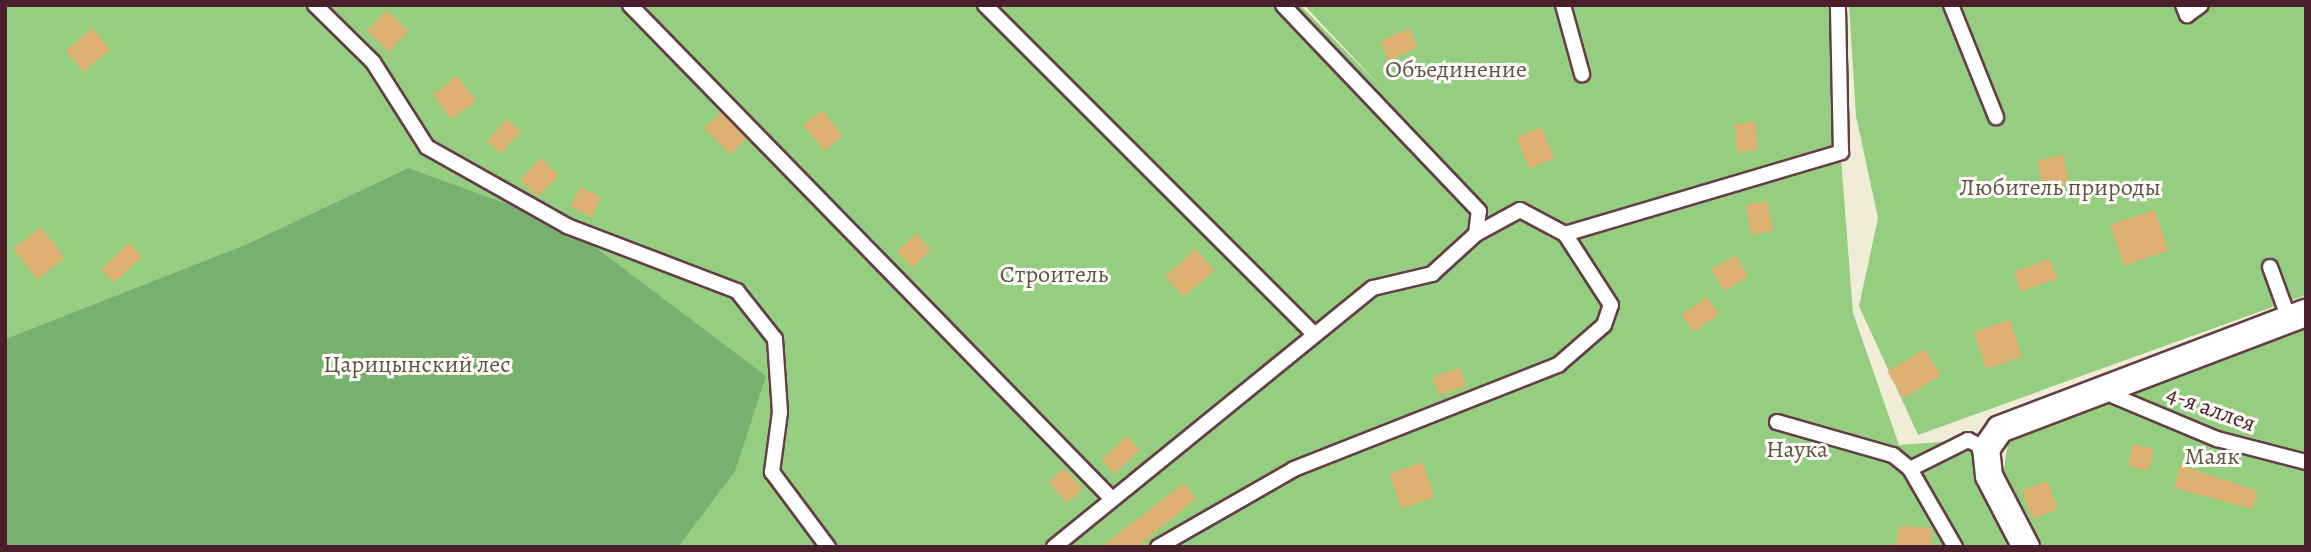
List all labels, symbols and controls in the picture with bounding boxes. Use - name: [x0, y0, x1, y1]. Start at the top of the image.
- park label: Объединение: [1385, 56, 1527, 84]
- park label: Любитель природы: [1959, 174, 2161, 202]
- park label: Строитель: [1000, 261, 1108, 289]
- park label: Царицынский лес: [323, 351, 511, 379]
- street label: 4-я аллея: [2162, 380, 2260, 438]
- park label: Наука: [1766, 436, 1828, 464]
- park label: Маяк: [2184, 443, 2240, 471]

